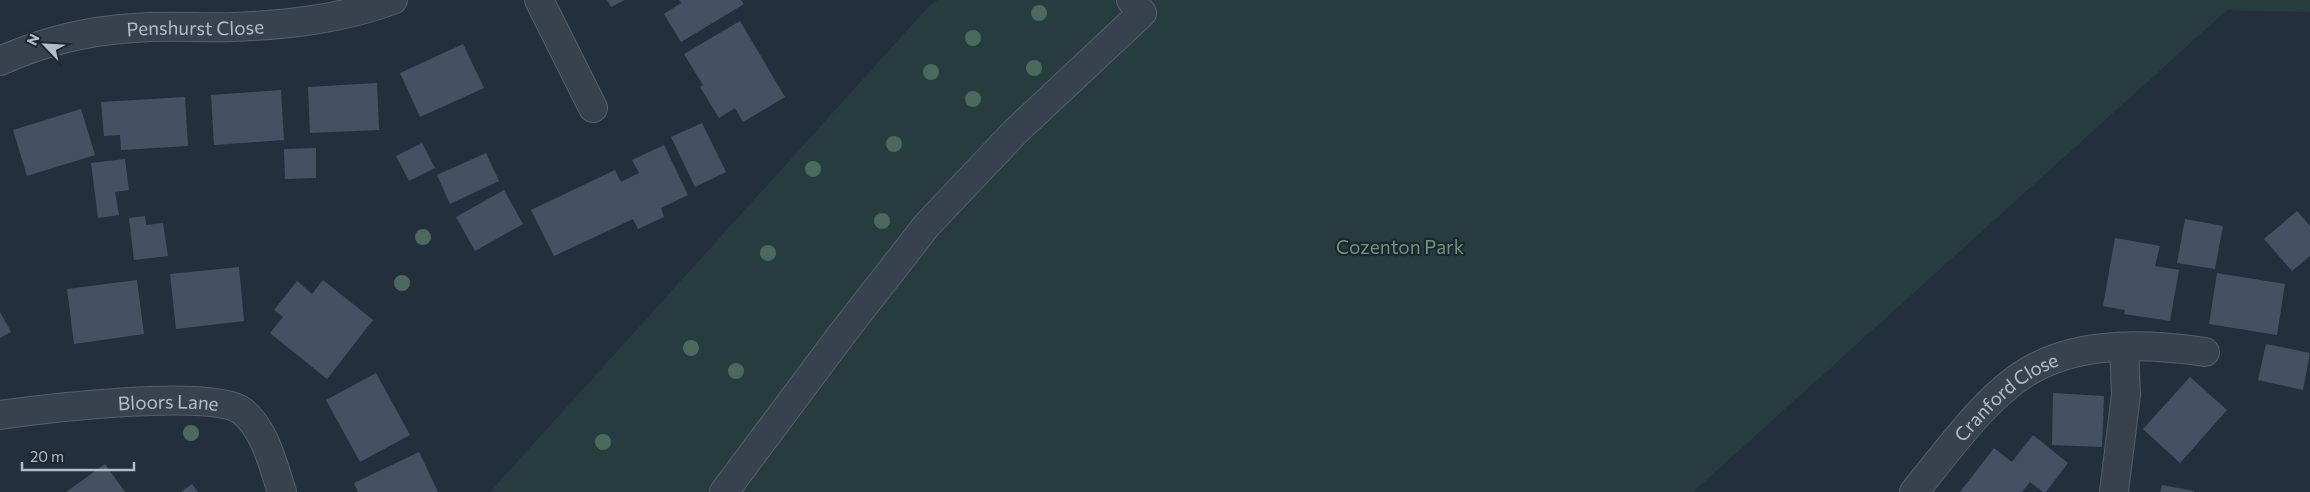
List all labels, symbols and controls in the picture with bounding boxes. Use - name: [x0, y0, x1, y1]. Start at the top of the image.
- street label: Penshurst Close: [126, 14, 265, 40]
- north arrow: [20, 20, 70, 70]
- text: N: [23, 31, 43, 48]
- park label: Cozenton Park: [1336, 235, 1464, 258]
- street label: Cranford Close: [1949, 347, 2061, 445]
- street label: Bloors Lane: [117, 389, 220, 415]
- scale bar: [22, 440, 135, 472]
- text: 20 m: [30, 447, 64, 465]

